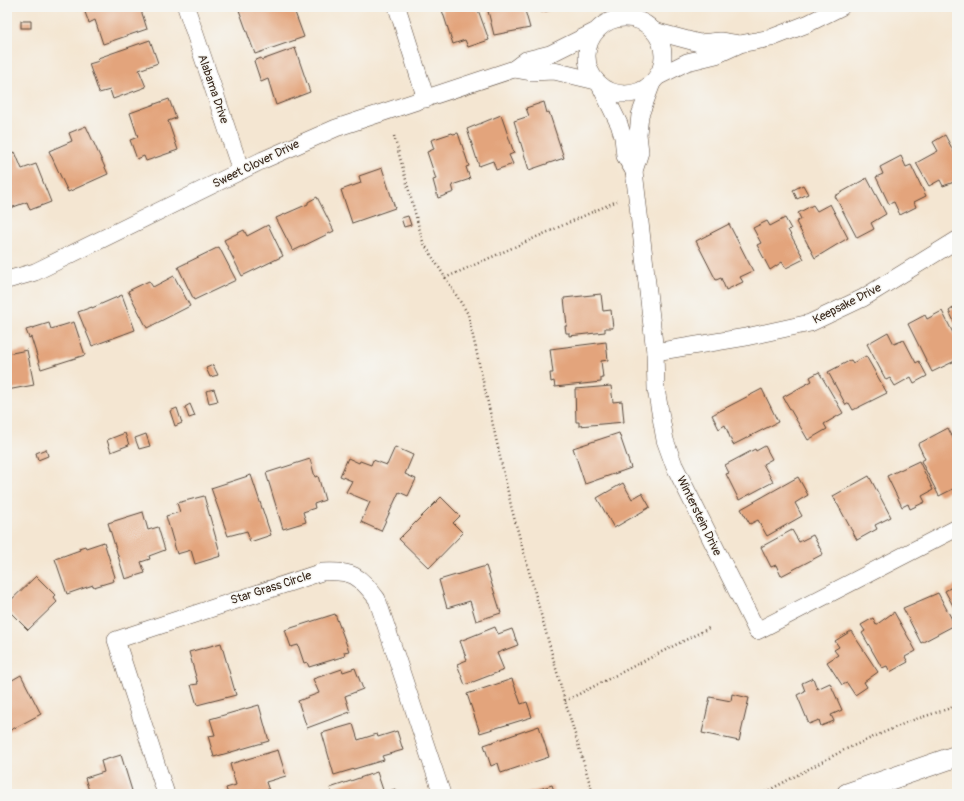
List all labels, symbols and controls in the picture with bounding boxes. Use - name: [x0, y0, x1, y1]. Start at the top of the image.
- street label: Alabama Drive: [194, 52, 232, 126]
- street label: Sweet Clover Drive: [210, 136, 302, 192]
- street label: Keepsake Drive: [810, 280, 884, 328]
- street label: Winterstein Drive: [673, 474, 725, 559]
- street label: Star Grass Circle: [229, 568, 313, 608]

